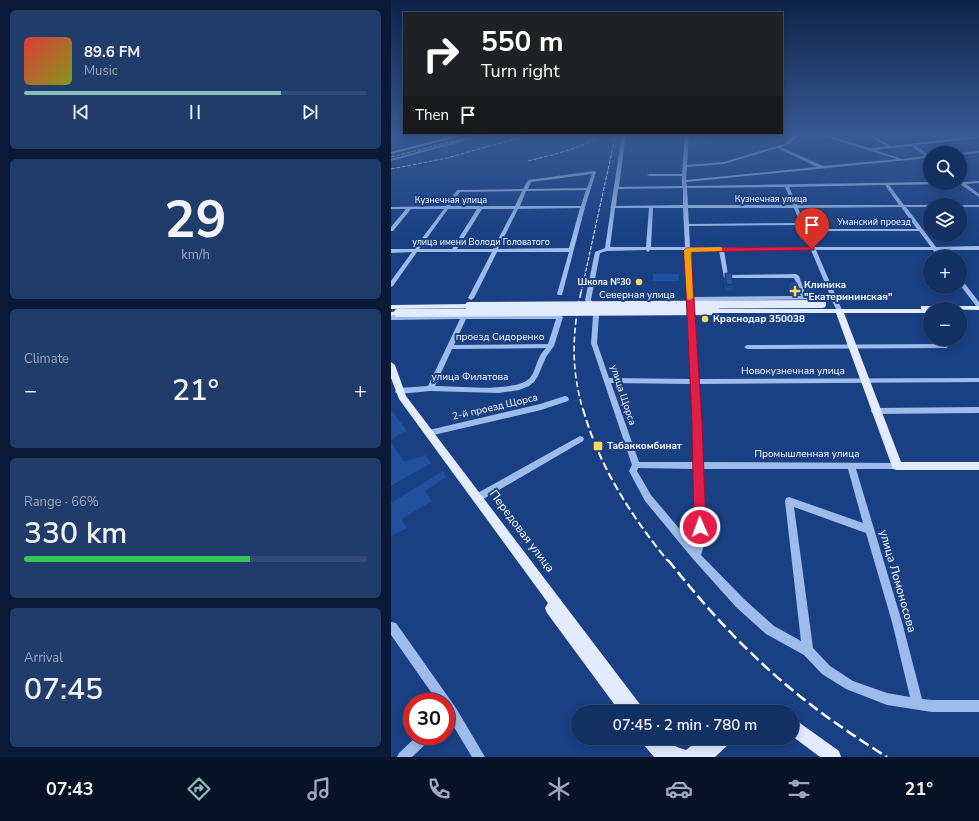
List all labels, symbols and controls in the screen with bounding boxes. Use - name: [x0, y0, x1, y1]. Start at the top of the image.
- text: 550 m: [481, 23, 564, 61]
- icon: right: [415, 28, 467, 80]
- text: 89.6 FM: [84, 42, 140, 62]
- text: Turn right: [481, 59, 560, 83]
- text: Music: [84, 62, 118, 80]
- icon: previous: [70, 101, 92, 123]
- icon: pause: [184, 101, 206, 123]
- icon: next: [299, 101, 321, 123]
- icon: arrive: [457, 104, 479, 126]
- text: Then: [415, 105, 449, 125]
- map controls: [923, 146, 967, 346]
- button: search: [923, 146, 967, 190]
- text: 29: [164, 184, 227, 255]
- street label: Кузнечная улица: [735, 193, 807, 205]
- street label: Кузнечная улица: [415, 194, 487, 206]
- button: layers: [923, 198, 967, 242]
- pin: [795, 208, 829, 249]
- icon: arrive: [801, 214, 823, 236]
- street label: Уманский проезд: [836, 216, 912, 228]
- street label: улица имени Володи Головатого: [412, 236, 550, 248]
- text: km/h: [181, 246, 210, 264]
- button: +: [923, 250, 967, 294]
- place label: Школа №30: [578, 276, 632, 288]
- marker: Школа №30: [634, 277, 644, 287]
- place label: Клиника "Екатерининская": [804, 278, 892, 304]
- marker: Клиника "Екатерининская": [789, 285, 801, 297]
- street label: Северная улица: [599, 288, 675, 302]
- button: −: [923, 302, 967, 346]
- place label: Краснодар 350038: [713, 312, 805, 326]
- marker: Краснодар 350038: [700, 314, 710, 324]
- street label: проезд Сидоренко: [456, 330, 545, 344]
- text: Climate: [24, 350, 69, 368]
- street label: улица Щорса: [607, 363, 639, 427]
- street label: Новокузнечная улица: [741, 364, 845, 378]
- text: 21°: [172, 370, 219, 411]
- street label: улица Филатова: [432, 370, 508, 384]
- text: −: [24, 376, 37, 406]
- text: +: [354, 376, 367, 406]
- street label: 2-й проезд Щорса: [451, 390, 539, 424]
- place label: Табаккомбинат: [607, 439, 682, 453]
- marker: Табаккомбинат: [592, 440, 604, 452]
- street label: Промышленная улица: [754, 447, 860, 461]
- street label: Передовая улица: [486, 487, 558, 575]
- text: Range · 66%: [24, 493, 99, 511]
- position arrow: [679, 506, 721, 548]
- text: 330 km: [24, 513, 127, 554]
- street label: улица Ломоносова: [876, 528, 920, 634]
- text: Arrival: [24, 649, 63, 667]
- text: 07:45: [24, 669, 103, 710]
- speed limit sign: 30: [403, 693, 455, 745]
- text: 07:45 · 2 min · 780 m: [613, 715, 757, 735]
- icon: directions: [185, 775, 213, 803]
- icon: music: [305, 775, 333, 803]
- icon: phone: [425, 775, 453, 803]
- icon: climate: [545, 775, 573, 803]
- icon: car: [665, 775, 693, 803]
- icon: filters: [785, 775, 813, 803]
- text: 07:43: [46, 777, 94, 801]
- text: 21°: [905, 777, 933, 801]

